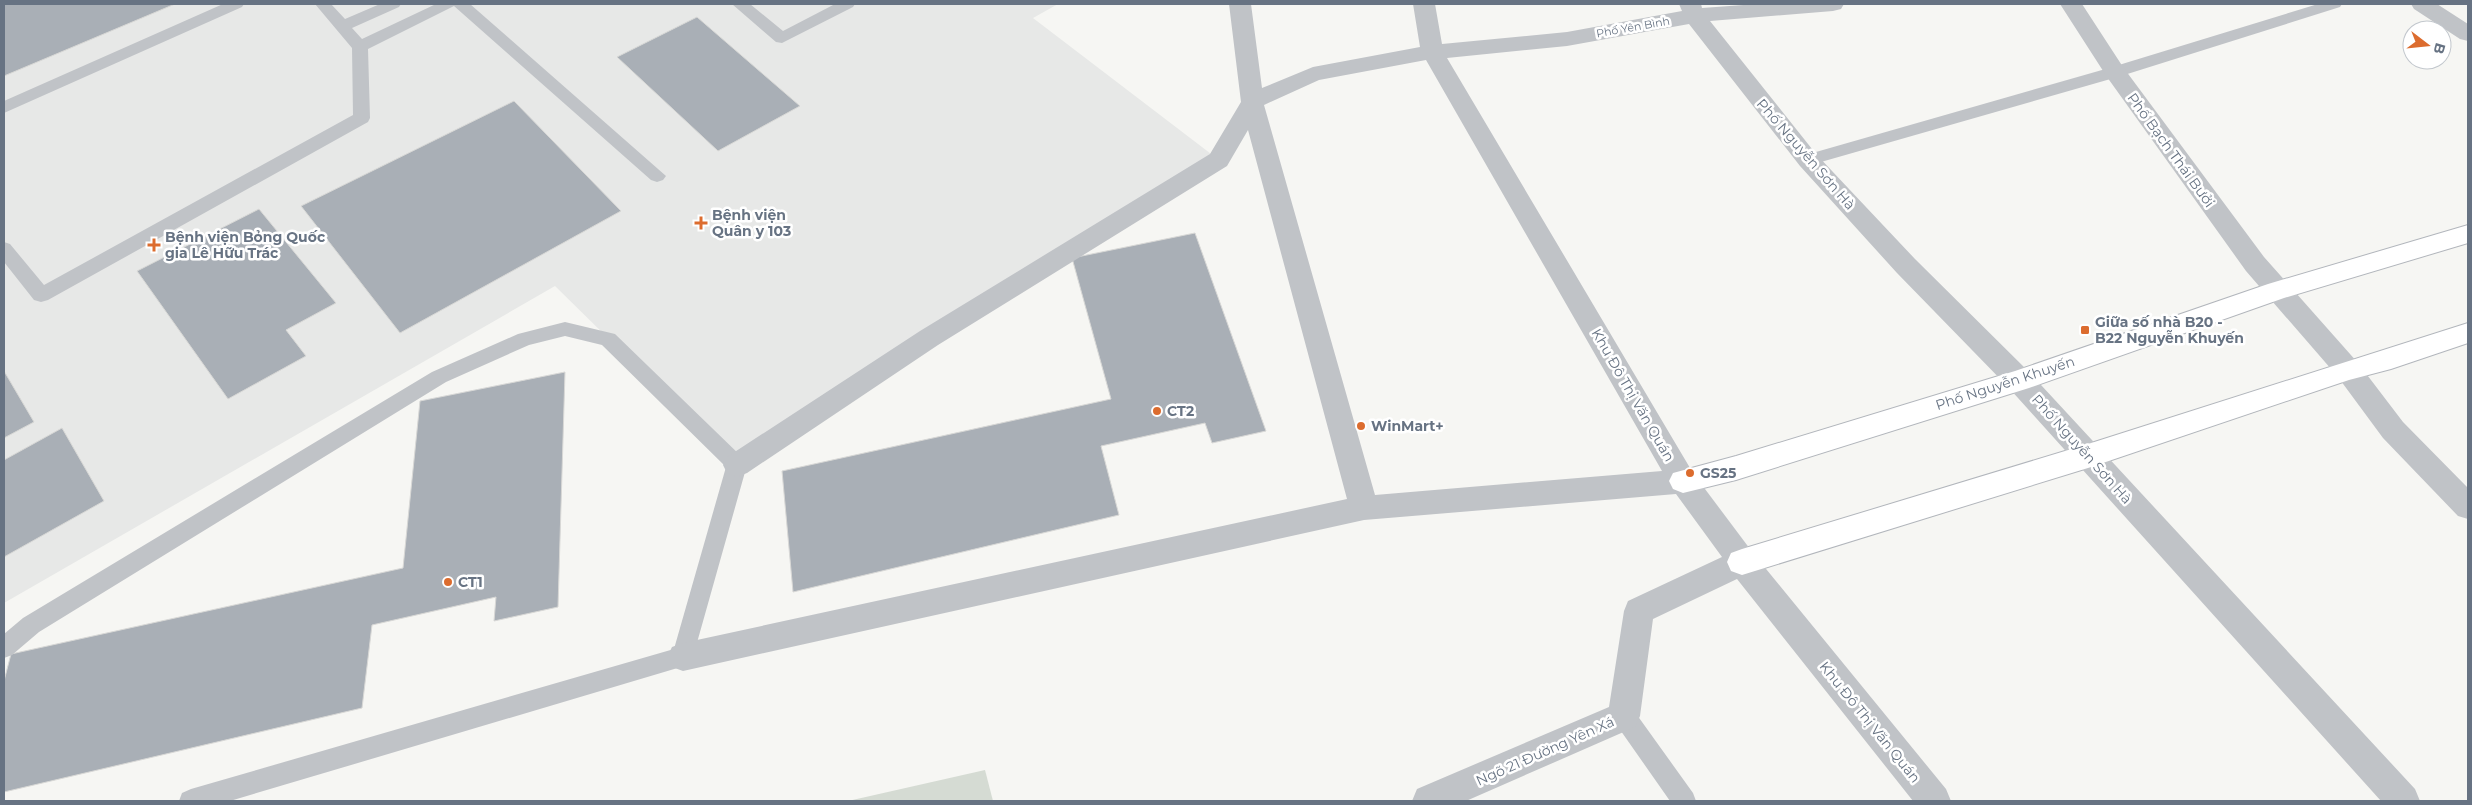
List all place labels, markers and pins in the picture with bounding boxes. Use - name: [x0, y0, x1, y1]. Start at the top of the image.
- place label: Bệnh viện Quân y 103: [712, 206, 791, 240]
- marker: Bệnh viện Quân y 103: [694, 216, 708, 230]
- place label: Bệnh viện Bỏng Quốc gia Lê Hữu Trác: [165, 228, 326, 262]
- marker: Bệnh viện Bỏng Quốc gia Lê Hữu Trác: [147, 238, 161, 252]
- place label: Giữa số nhà B20 - B22 Nguyễn Khuyến: [2095, 313, 2244, 347]
- marker: Giữa số nhà B20 - B22 Nguyễn Khuyến: [2079, 324, 2091, 336]
- place label: CT2: [1167, 402, 1194, 420]
- marker: CT2: [1151, 405, 1163, 417]
- place label: WinMart+: [1371, 417, 1444, 435]
- marker: WinMart+: [1355, 420, 1367, 432]
- place label: GS25: [1700, 464, 1736, 482]
- marker: GS25: [1684, 467, 1696, 479]
- place label: CT1: [458, 573, 483, 591]
- marker: CT1: [442, 576, 454, 588]

